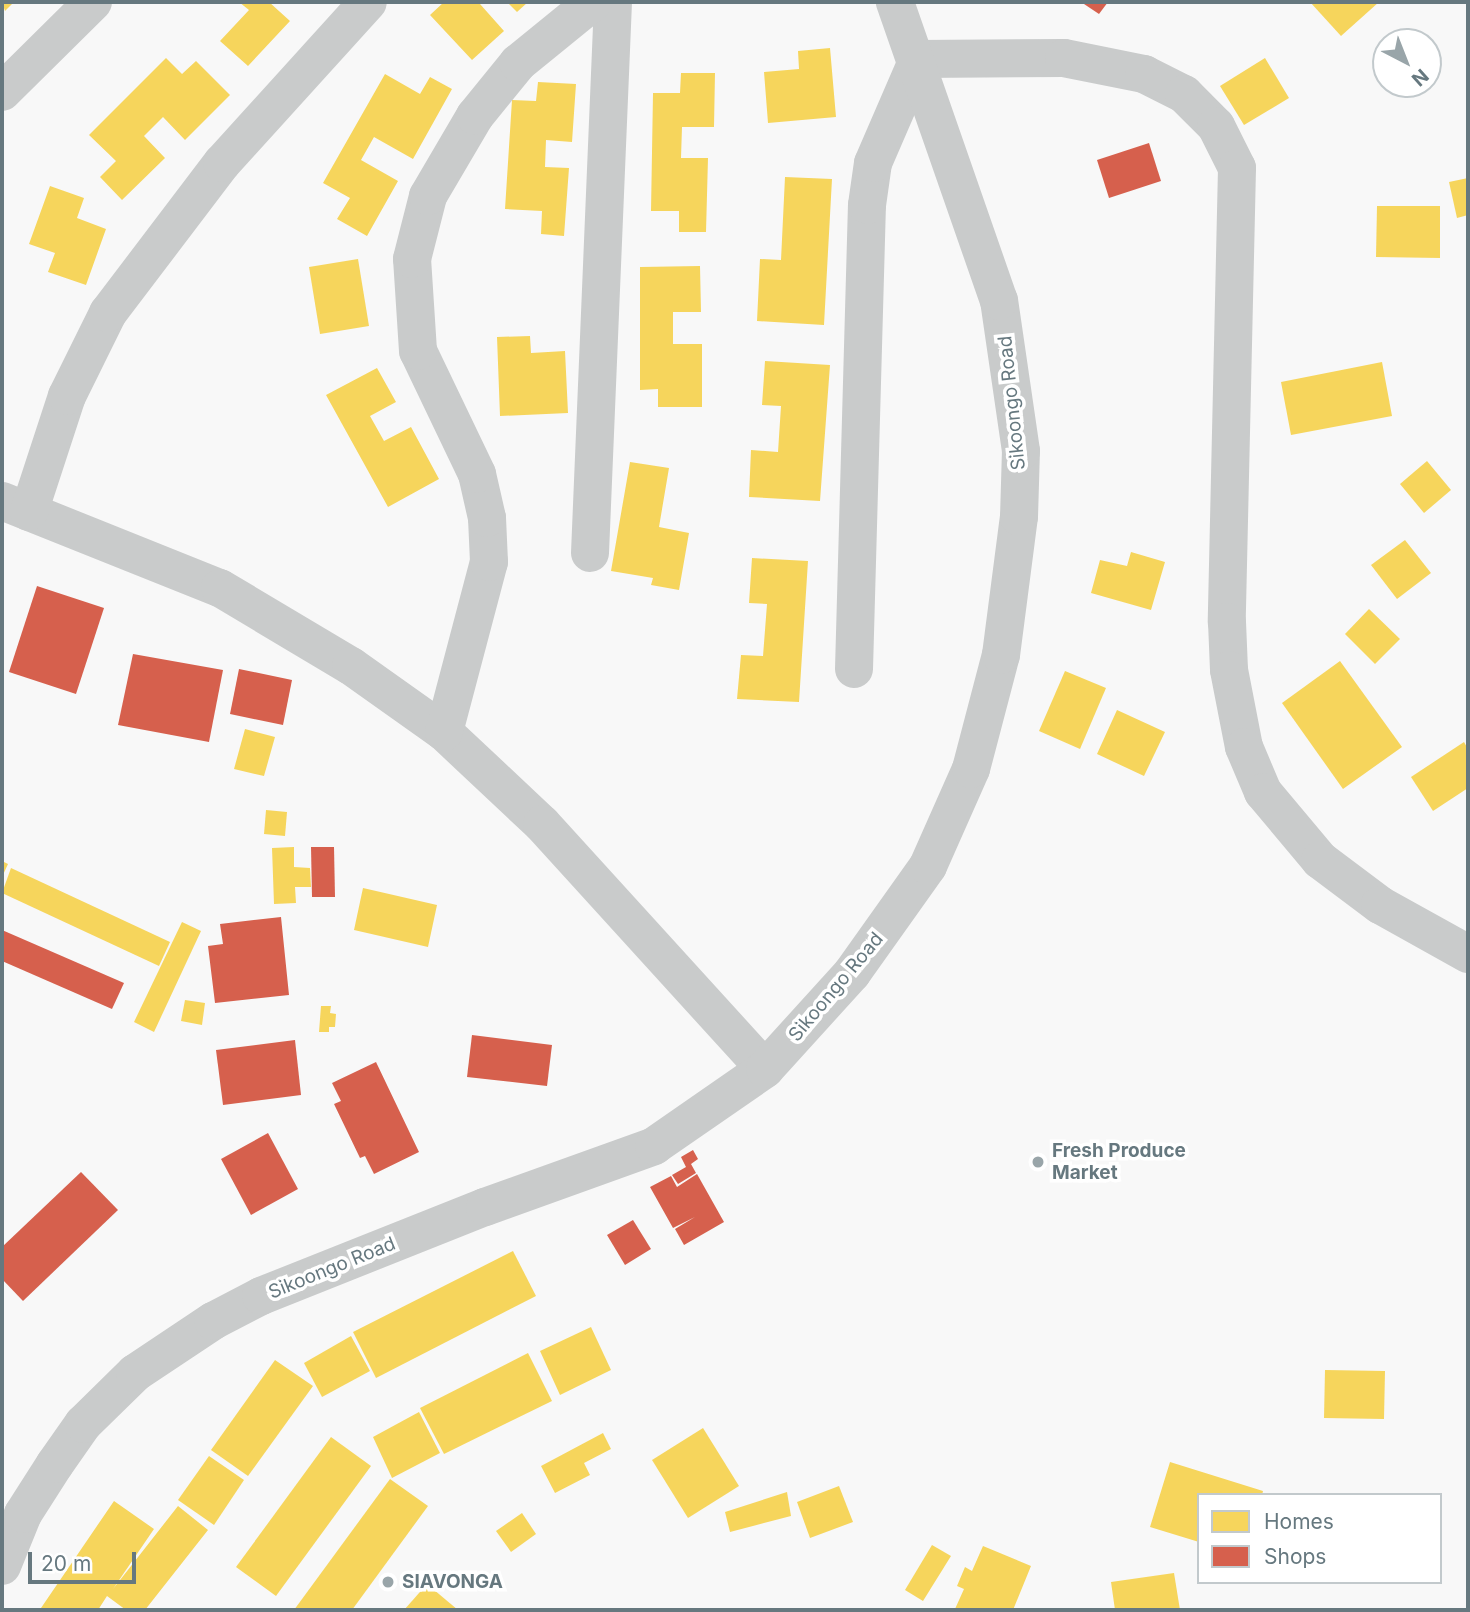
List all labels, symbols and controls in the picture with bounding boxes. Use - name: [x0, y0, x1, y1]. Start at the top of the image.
- north arrow: [1372, 28, 1442, 98]
- text: N: [1407, 64, 1433, 91]
- street label: Sikoongo Road: [994, 335, 1030, 471]
- street label: Sikoongo Road: [784, 928, 888, 1046]
- place label: Fresh Produce Market: [1052, 1140, 1186, 1184]
- marker: Fresh Produce Market: [1030, 1154, 1046, 1170]
- street label: Sikoongo Road: [265, 1232, 399, 1304]
- legend: [1197, 1493, 1442, 1584]
- text: Homes: [1264, 1509, 1334, 1534]
- scale bar: [32, 1538, 140, 1582]
- text: Shops: [1264, 1544, 1326, 1569]
- text: 20 m: [41, 1551, 91, 1576]
- place label: SIAVONGA: [402, 1571, 503, 1593]
- marker: SIAVONGA: [380, 1574, 396, 1590]

